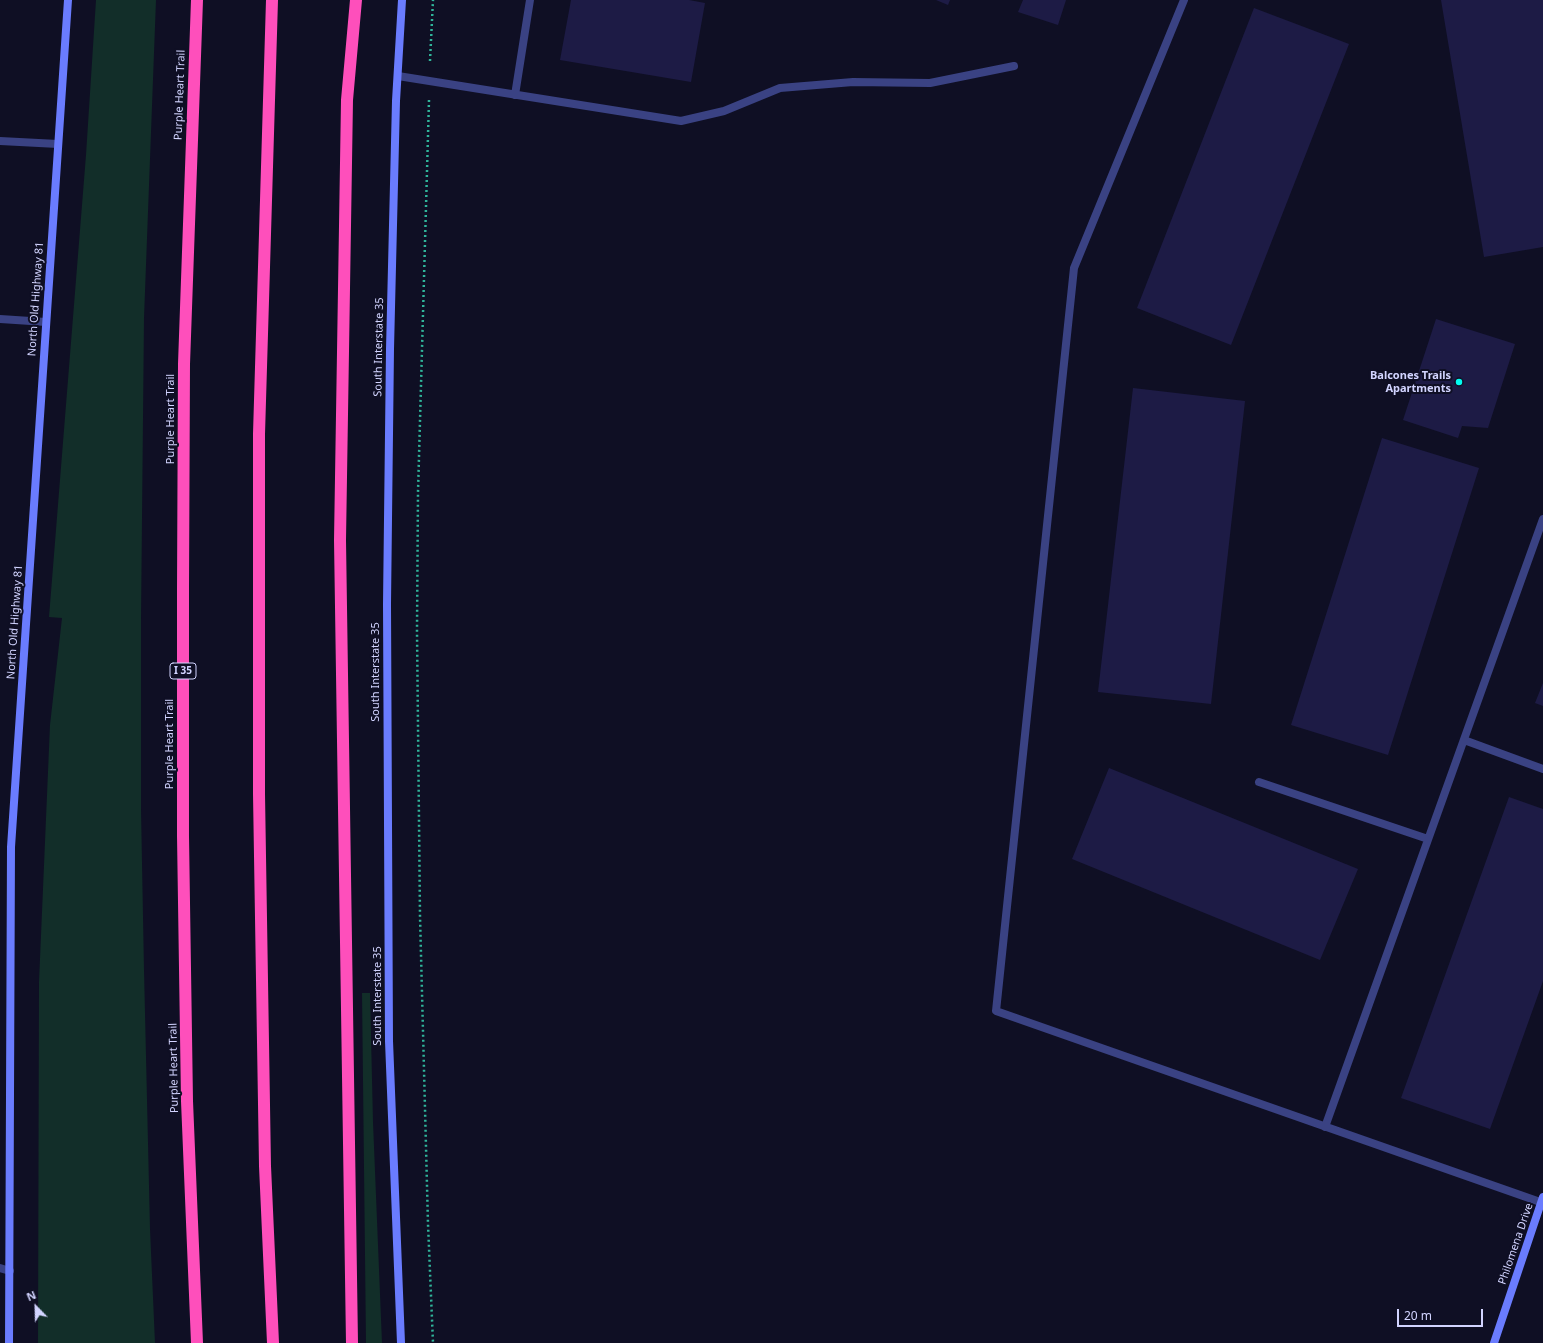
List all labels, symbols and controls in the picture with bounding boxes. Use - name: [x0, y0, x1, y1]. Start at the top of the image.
- street label: Purple Heart Trail: [172, 50, 188, 140]
- street label: North Old Highway 81: [25, 241, 47, 357]
- street label: South Interstate 35: [372, 297, 386, 397]
- place label: Balcones Trails Apartments: [1370, 369, 1451, 395]
- street label: Purple Heart Trail: [164, 374, 178, 464]
- marker: Balcones Trails Apartments: [1454, 377, 1464, 387]
- street label: North Old Highway 81: [4, 564, 26, 680]
- street label: South Interstate 35: [369, 622, 383, 722]
- road number: I 35: [170, 663, 196, 679]
- street label: Purple Heart Trail: [163, 699, 177, 789]
- street label: South Interstate 35: [371, 946, 385, 1046]
- street label: Purple Heart Trail: [167, 1023, 181, 1113]
- street label: Philomena Drive: [1496, 1202, 1536, 1286]
- north arrow: [16, 1287, 56, 1327]
- text: N: [24, 1287, 38, 1304]
- scale bar: [1399, 1301, 1485, 1327]
- text: 20 m: [1404, 1307, 1432, 1324]

